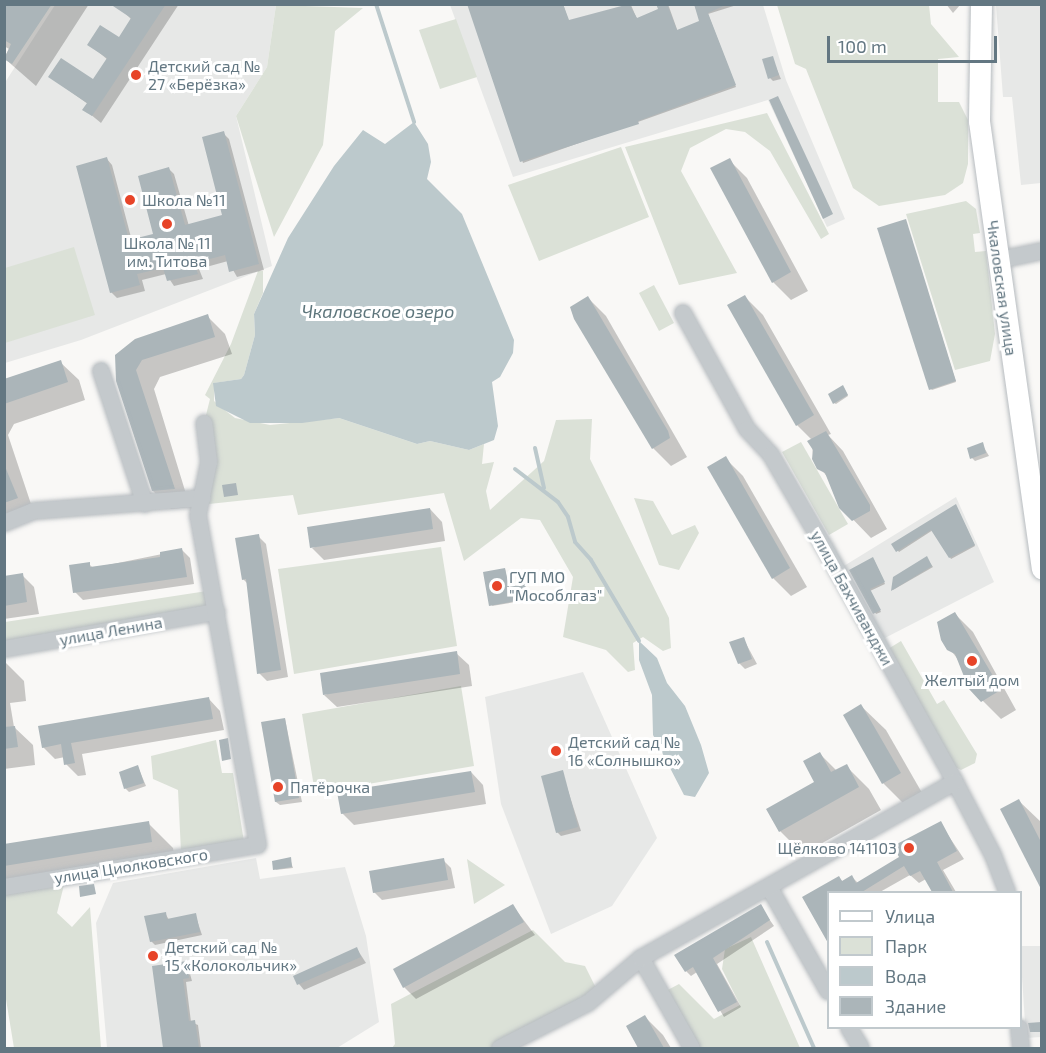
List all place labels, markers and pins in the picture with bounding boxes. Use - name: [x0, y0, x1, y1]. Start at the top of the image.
- place label: Детский сад № 27 «Берёзка»: [148, 56, 261, 94]
- marker: Детский сад № 27 «Берёзка»: [129, 68, 143, 82]
- place label: Школа №11: [142, 190, 226, 210]
- marker: Школа №11: [123, 193, 137, 207]
- marker: Школа № 11 им. Титова: [160, 217, 174, 231]
- place label: Школа № 11 им. Титова: [123, 233, 211, 271]
- place label: ГУП МО "Мособлгаз": [509, 567, 602, 605]
- marker: ГУП МО "Мособлгаз": [490, 579, 504, 593]
- marker: Желтый дом: [965, 654, 979, 668]
- place label: Желтый дом: [925, 670, 1019, 690]
- place label: Детский сад № 16 «Солнышко»: [568, 732, 681, 770]
- marker: Детский сад № 16 «Солнышко»: [549, 744, 563, 758]
- place label: Пятёрочка: [290, 777, 370, 797]
- marker: Пятёрочка: [271, 780, 285, 794]
- place label: Щёлково 141103: [777, 838, 897, 858]
- marker: Щёлково 141103: [902, 841, 916, 855]
- place label: Детский сад № 15 «Колокольчик»: [165, 937, 297, 975]
- marker: Детский сад № 15 «Колокольчик»: [146, 949, 160, 963]

